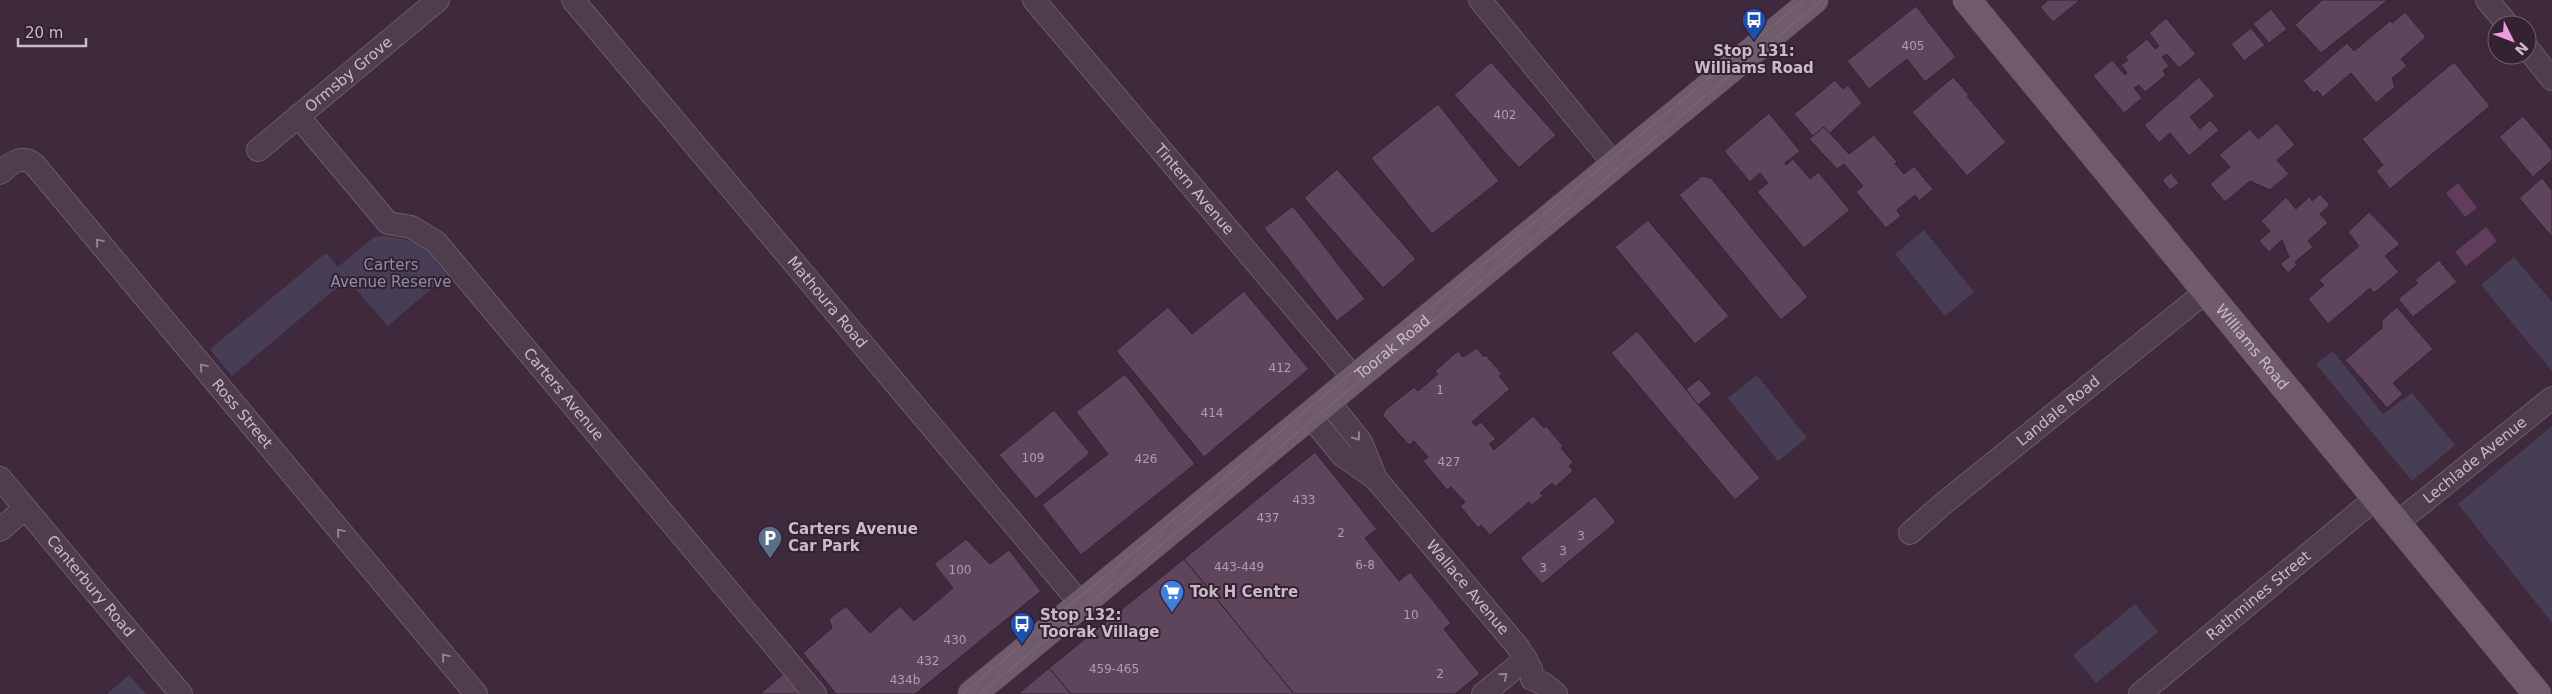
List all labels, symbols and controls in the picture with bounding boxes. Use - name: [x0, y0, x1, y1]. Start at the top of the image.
- bus stop icon: Stop 131: Williams Road: [1741, 7, 1767, 41]
- scale bar: [18, 15, 85, 47]
- north arrow: [2487, 15, 2537, 65]
- text: 20 m: [25, 24, 63, 42]
- street label: Ormsby Grove: [301, 33, 396, 116]
- house number: 405: [1902, 39, 1924, 53]
- text: N: [2512, 39, 2532, 58]
- place label: Stop 131: Williams Road: [1694, 42, 1814, 77]
- house number: 402: [1494, 108, 1516, 122]
- street label: Tintern Avenue: [1150, 139, 1238, 238]
- one-way arrow: [97, 239, 105, 248]
- street label: Mathoura Road: [784, 253, 871, 352]
- park label: Carters Avenue Reserve: [331, 256, 451, 291]
- street label: Williams Road: [2212, 301, 2292, 393]
- street label: Toorak Road: [1351, 311, 1434, 384]
- street label: Carters Avenue: [520, 344, 608, 444]
- house number: 412: [1269, 361, 1291, 375]
- one-way arrow: [200, 364, 209, 373]
- street label: Landale Road: [2013, 372, 2103, 450]
- street label: Ross Street: [208, 375, 276, 452]
- house number: 1: [1436, 383, 1444, 397]
- house number: 414: [1201, 406, 1223, 420]
- street label: Lechlade Avenue: [2419, 413, 2530, 507]
- one-way arrow: [1351, 431, 1359, 440]
- house number: 109: [1022, 451, 1044, 465]
- house number: 426: [1135, 452, 1157, 466]
- house number: 427: [1438, 455, 1460, 469]
- house number: 433: [1293, 493, 1315, 507]
- house number: 437: [1257, 511, 1279, 525]
- place label: Carters Avenue Car Park: [788, 520, 918, 555]
- parking icon: Carters Avenue Car Park: [757, 525, 783, 559]
- house number: 2: [1337, 526, 1345, 540]
- one-way arrow: [337, 529, 346, 538]
- house number: 3: [1577, 529, 1585, 543]
- street label: Canterbury Road: [43, 532, 138, 641]
- street label: Wallace Avenue: [1422, 536, 1513, 639]
- house number: 3: [1559, 544, 1567, 558]
- street label: Rathmines Street: [2203, 547, 2314, 644]
- house number: 6-8: [1355, 558, 1375, 572]
- house number: 443-449: [1214, 560, 1264, 574]
- house number: 3: [1539, 561, 1547, 575]
- house number: 100: [949, 563, 971, 577]
- supermarket icon: Tok H Centre: [1159, 579, 1185, 613]
- place label: Tok H Centre: [1190, 583, 1298, 601]
- place label: Stop 132: Toorak Village: [1040, 606, 1159, 641]
- house number: 10: [1403, 608, 1419, 622]
- bus stop icon: Stop 132: Toorak Village: [1009, 611, 1035, 645]
- house number: 430: [944, 633, 966, 647]
- one-way arrow: [441, 653, 450, 662]
- house number: 432: [917, 654, 939, 668]
- house number: 459-465: [1089, 662, 1139, 676]
- house number: 2: [1436, 667, 1444, 681]
- house number: 434b: [890, 673, 920, 687]
- one-way arrow: [1499, 673, 1508, 682]

